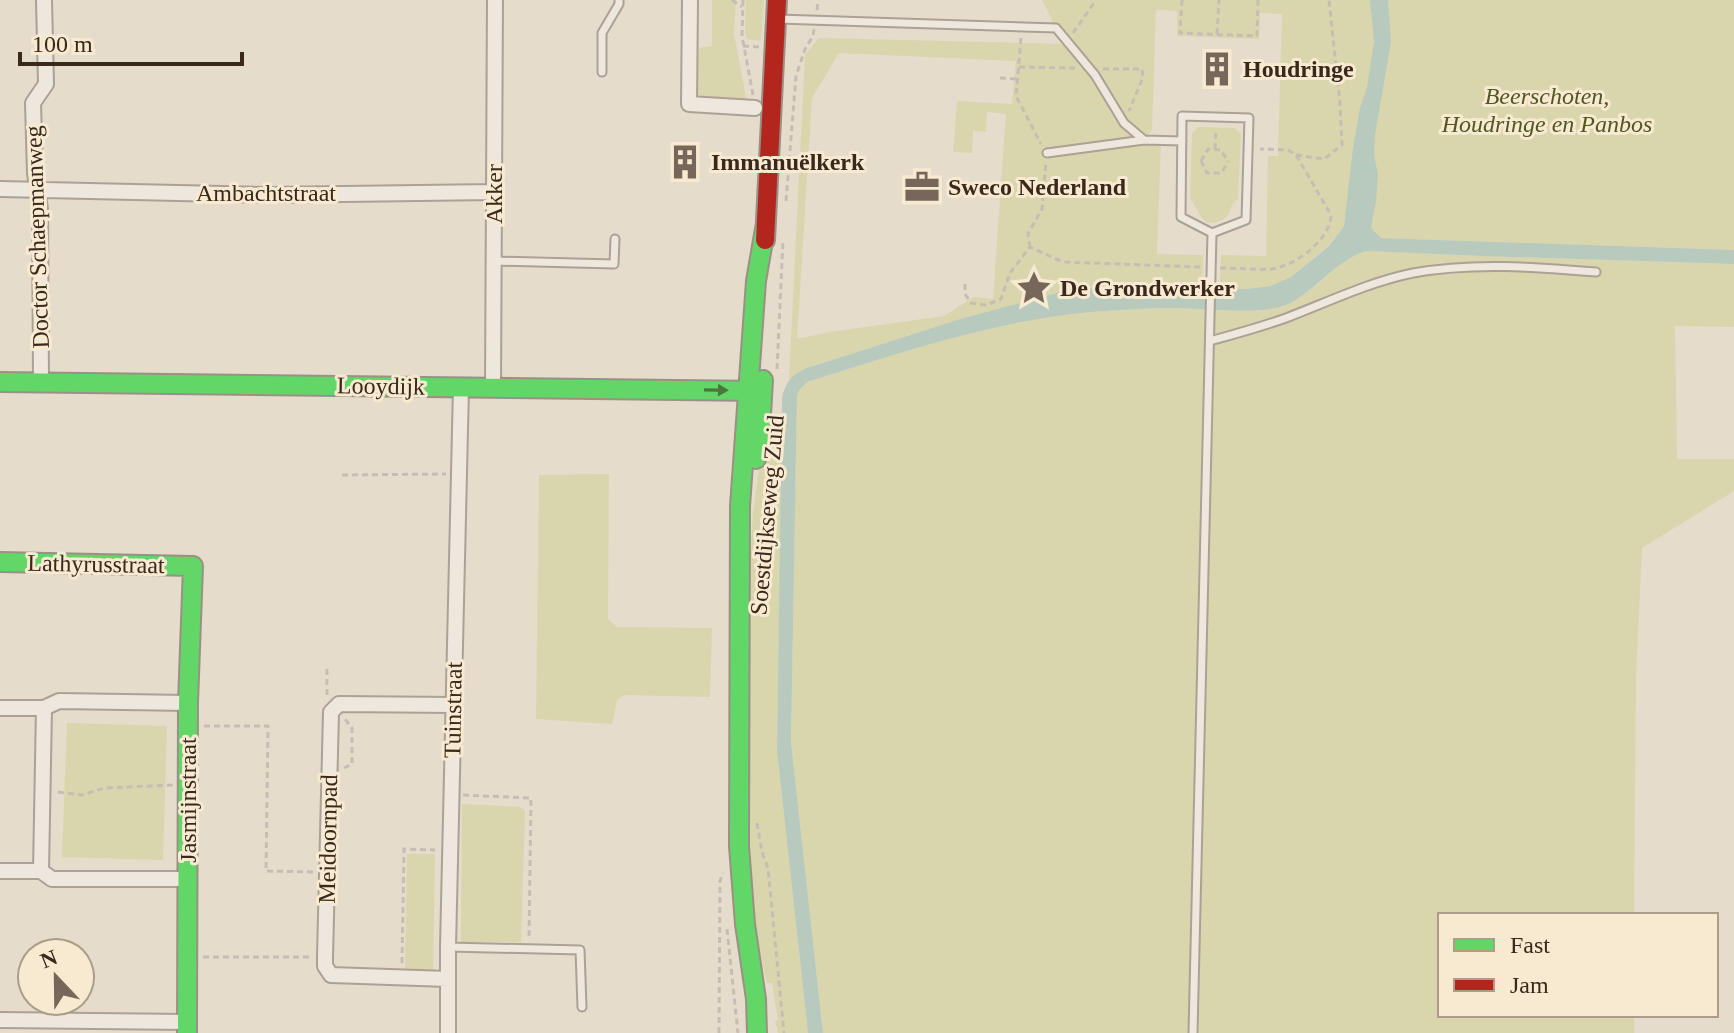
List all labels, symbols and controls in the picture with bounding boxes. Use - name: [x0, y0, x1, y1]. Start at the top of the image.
- scale bar: [20, 16, 242, 66]
- text: 100 m: [32, 31, 93, 57]
- building icon: Houdringe: [1198, 50, 1236, 88]
- place label: Houdringe: [1243, 56, 1354, 82]
- park label: Beerschoten, Houdringe en Panbos: [1441, 83, 1652, 137]
- street label: Doctor Schaepmanweg: [20, 125, 54, 349]
- building icon: Immanuëlkerk: [666, 143, 704, 181]
- place label: Immanuëlkerk: [711, 149, 865, 175]
- street label: Akker: [481, 164, 507, 224]
- office icon: Sweco Nederland: [903, 168, 941, 206]
- place label: Sweco Nederland: [948, 174, 1127, 200]
- street label: Ambachtstraat: [196, 180, 336, 206]
- place icon: De Grondwerker: [1015, 269, 1053, 307]
- place label: De Grondwerker: [1060, 275, 1235, 301]
- street label: Looydijk: [337, 372, 425, 400]
- one-way arrow: [704, 384, 729, 396]
- street label: Soestdijkseweg Zuid: [745, 414, 789, 616]
- street label: Lathyrusstraat: [27, 550, 165, 578]
- street label: Tuinstraat: [439, 661, 467, 758]
- street label: Jasmijnstraat: [175, 737, 201, 863]
- street label: Meidoornpad: [314, 774, 342, 904]
- legend: [1438, 913, 1718, 1017]
- text: Fast: [1510, 932, 1550, 958]
- north arrow: [16, 937, 96, 1017]
- text: N: [37, 944, 61, 973]
- text: Jam: [1510, 972, 1549, 998]

